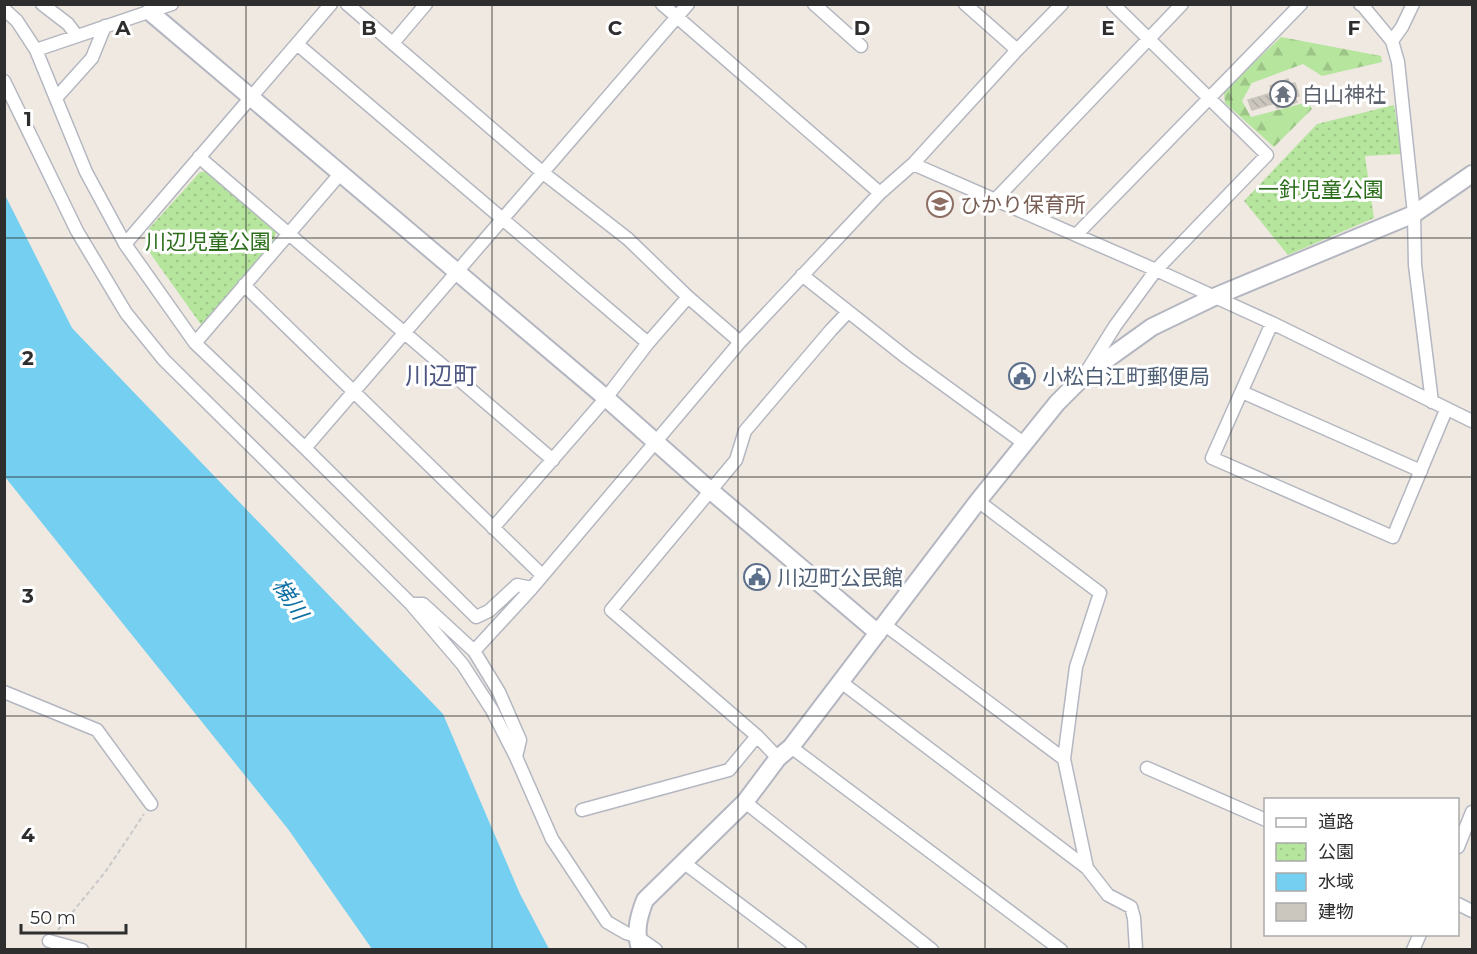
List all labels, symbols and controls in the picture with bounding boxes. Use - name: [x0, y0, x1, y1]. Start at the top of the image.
- text: A: [114, 16, 131, 40]
- text: B: [361, 16, 377, 40]
- text: C: [608, 16, 623, 40]
- text: D: [854, 16, 870, 40]
- text: E: [1101, 16, 1115, 40]
- text: F: [1348, 16, 1361, 40]
- temple icon: 白山神社: [1268, 79, 1298, 109]
- place label: 白山神社: [1302, 82, 1386, 107]
- text: 1: [24, 107, 32, 131]
- park label: 一針児童公園: [1258, 177, 1384, 202]
- school or university icon: ひかり保育所: [925, 189, 955, 219]
- place label: ひかり保育所: [960, 192, 1086, 217]
- park label: 川辺児童公園: [145, 229, 271, 254]
- text: 2: [22, 346, 34, 370]
- district label: 川辺町: [405, 361, 477, 390]
- public building icon: 小松白江町郵便局: [1007, 361, 1037, 391]
- place label: 小松白江町郵便局: [1042, 364, 1210, 389]
- public building icon: 川辺町公民館: [742, 562, 772, 592]
- place label: 川辺町公民館: [777, 565, 903, 590]
- water label: 梯川: [267, 573, 314, 626]
- text: 3: [21, 584, 34, 608]
- legend: [1264, 798, 1459, 936]
- text: 道路: [1318, 811, 1354, 833]
- text: 4: [21, 823, 35, 847]
- text: 公園: [1318, 841, 1354, 863]
- text: 水域: [1318, 871, 1354, 893]
- scale bar: [21, 897, 126, 935]
- text: 建物: [1318, 901, 1354, 923]
- text: 50 m: [30, 907, 76, 929]

